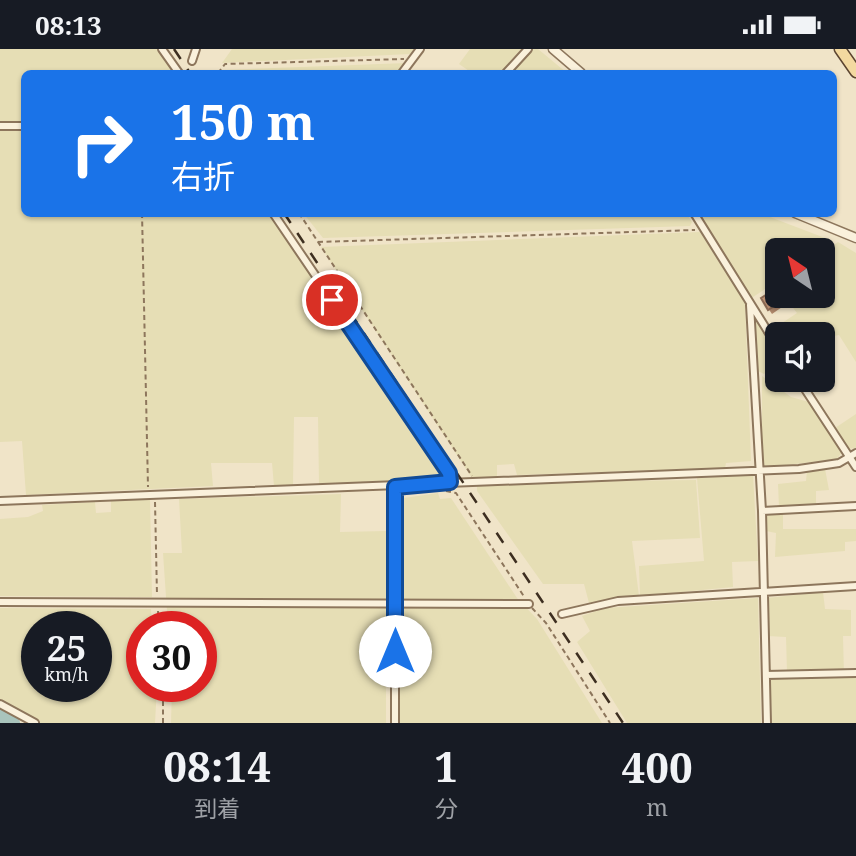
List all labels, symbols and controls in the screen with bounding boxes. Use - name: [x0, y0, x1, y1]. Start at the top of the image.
- text: 08:13: [35, 7, 102, 43]
- text: 150 m: [171, 88, 315, 154]
- icon: right: [56, 98, 147, 189]
- text: 右折: [171, 154, 235, 197]
- north arrow: [765, 238, 835, 308]
- map controls: [765, 238, 835, 392]
- pin: [302, 270, 362, 330]
- icon: arrive: [313, 281, 351, 319]
- button: sound: [765, 322, 835, 392]
- speed limit sign: 30: [126, 611, 217, 702]
- position arrow: [358, 614, 432, 688]
- text: 25: [47, 624, 86, 671]
- text: km/h: [44, 662, 89, 686]
- text: 08:14: [163, 737, 271, 794]
- text: 1: [434, 737, 458, 794]
- text: 400: [621, 738, 693, 795]
- text: m: [646, 791, 668, 823]
- text: 到着: [194, 792, 240, 824]
- text: 分: [435, 792, 458, 824]

